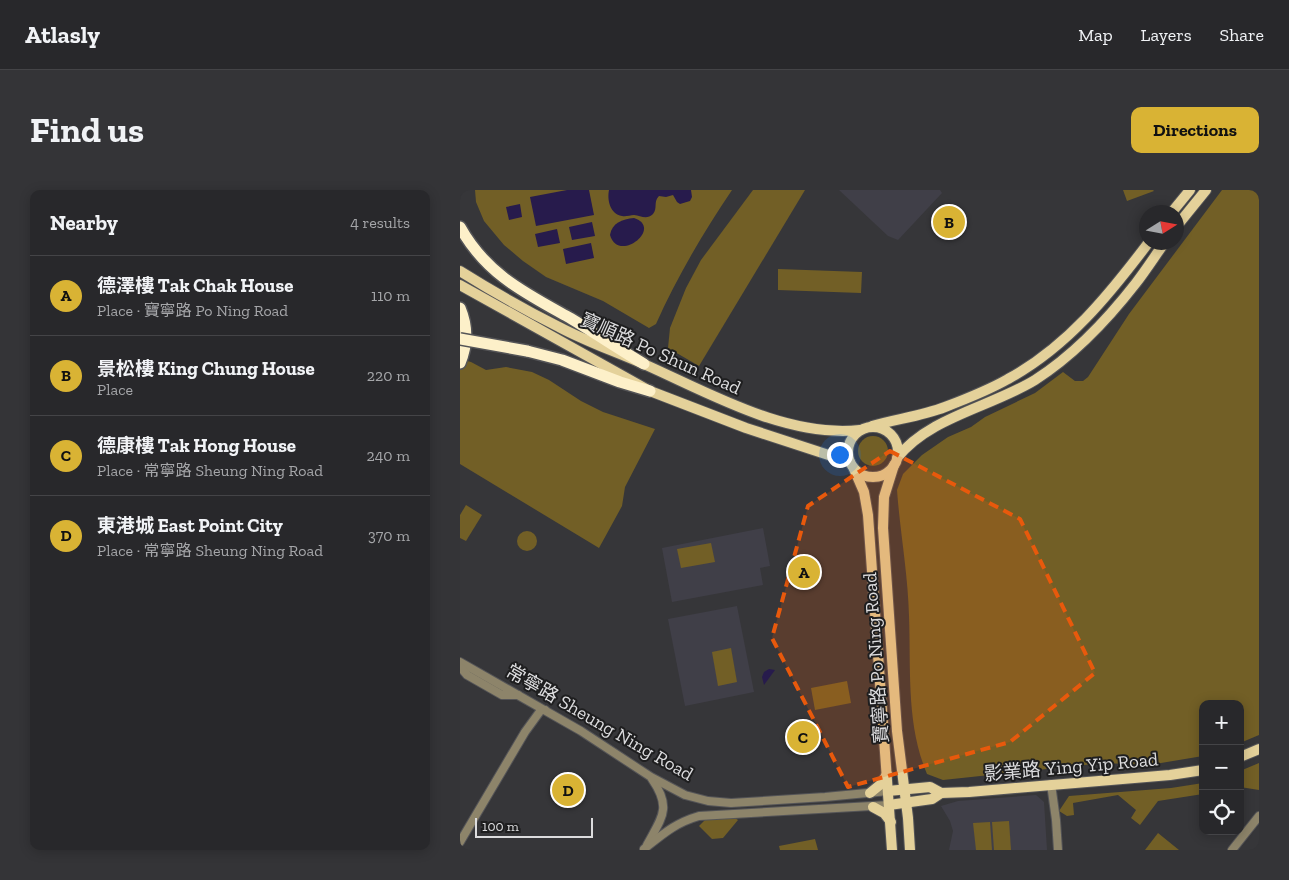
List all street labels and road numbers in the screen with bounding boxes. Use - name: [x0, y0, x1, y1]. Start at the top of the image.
- street label: 寶順路 Po Shun Road: [577, 308, 745, 399]
- street label: 寶寧路 Po Ning Road: [858, 571, 893, 744]
- street label: 常寧路 Sheung Ning Road: [502, 659, 698, 786]
- street label: 影業路 Ying Yip Road: [983, 747, 1160, 786]

